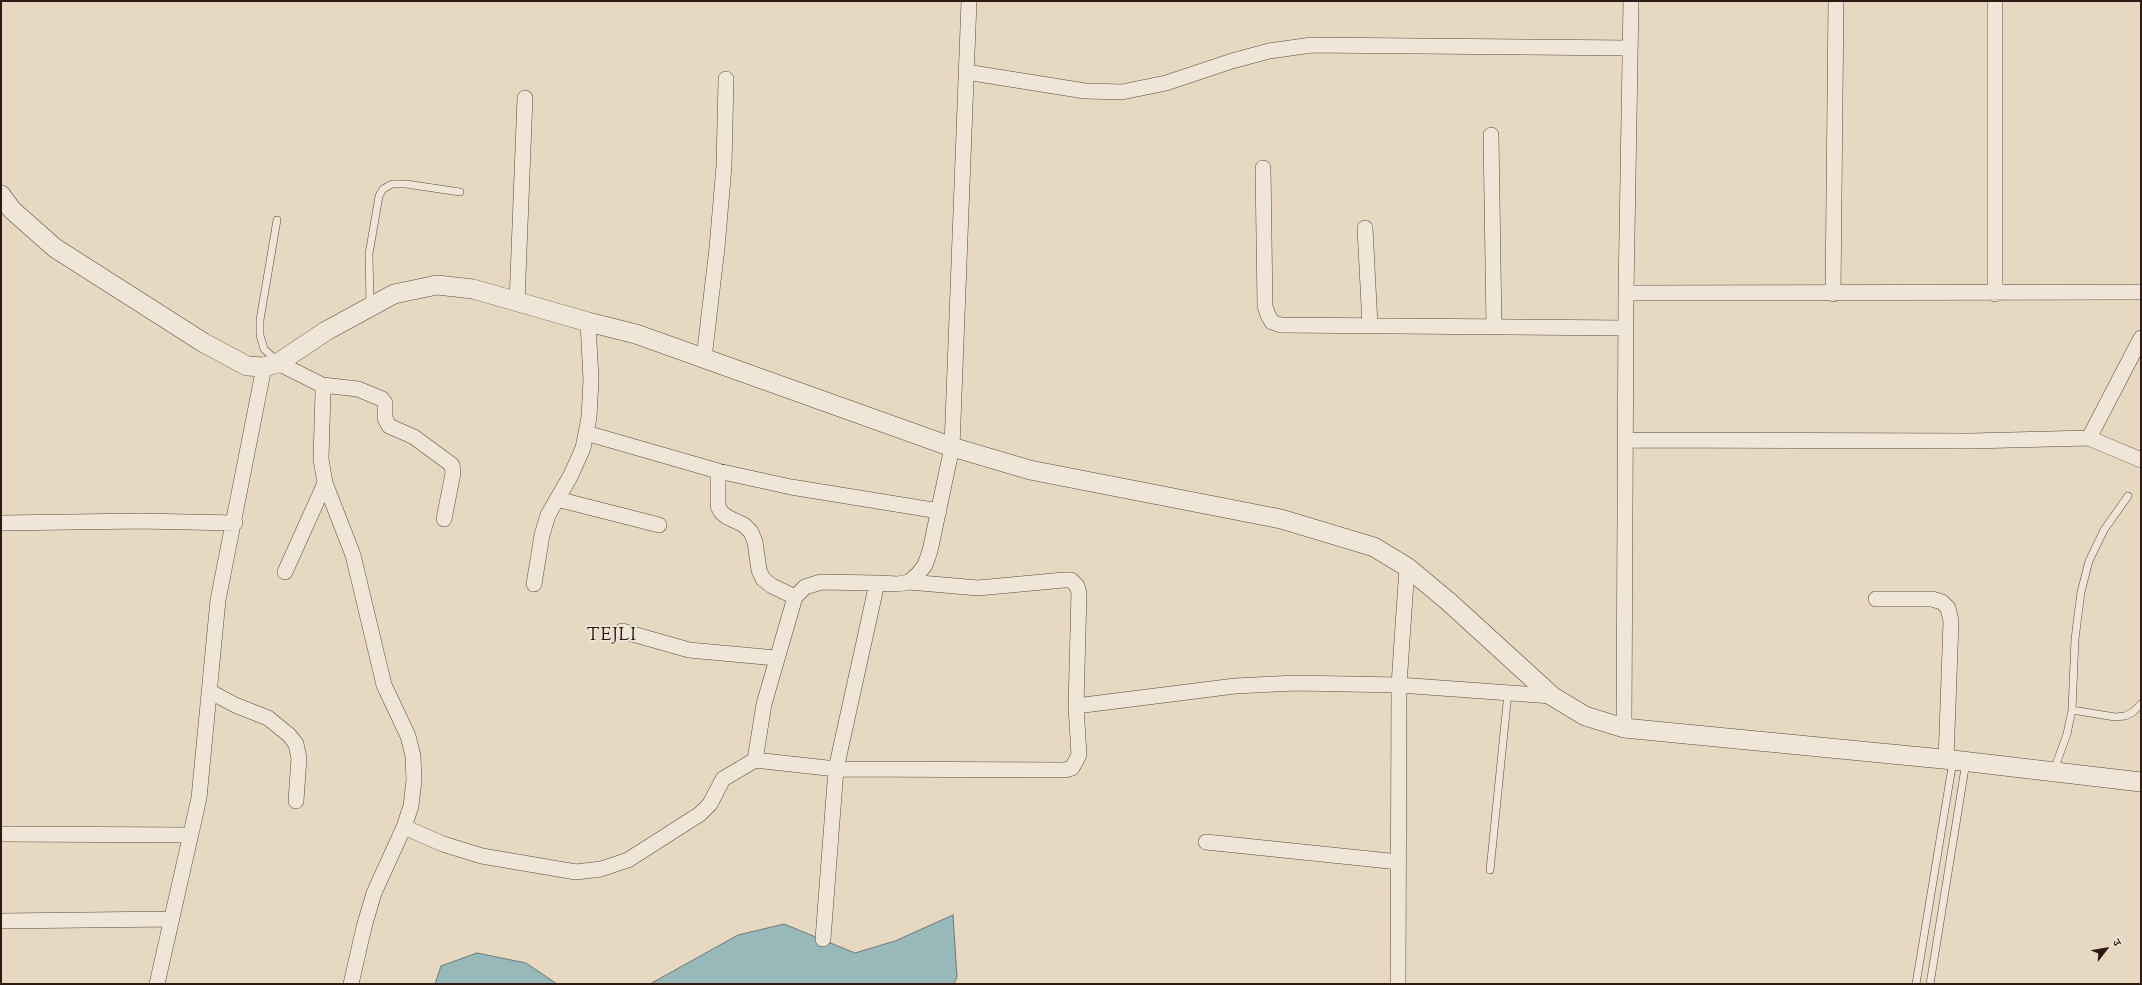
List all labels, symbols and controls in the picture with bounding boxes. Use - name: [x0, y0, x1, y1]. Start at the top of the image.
- district label: TEJLI: [587, 626, 637, 648]
- north arrow: [2086, 929, 2126, 969]
- text: उ: [2108, 936, 2125, 949]

